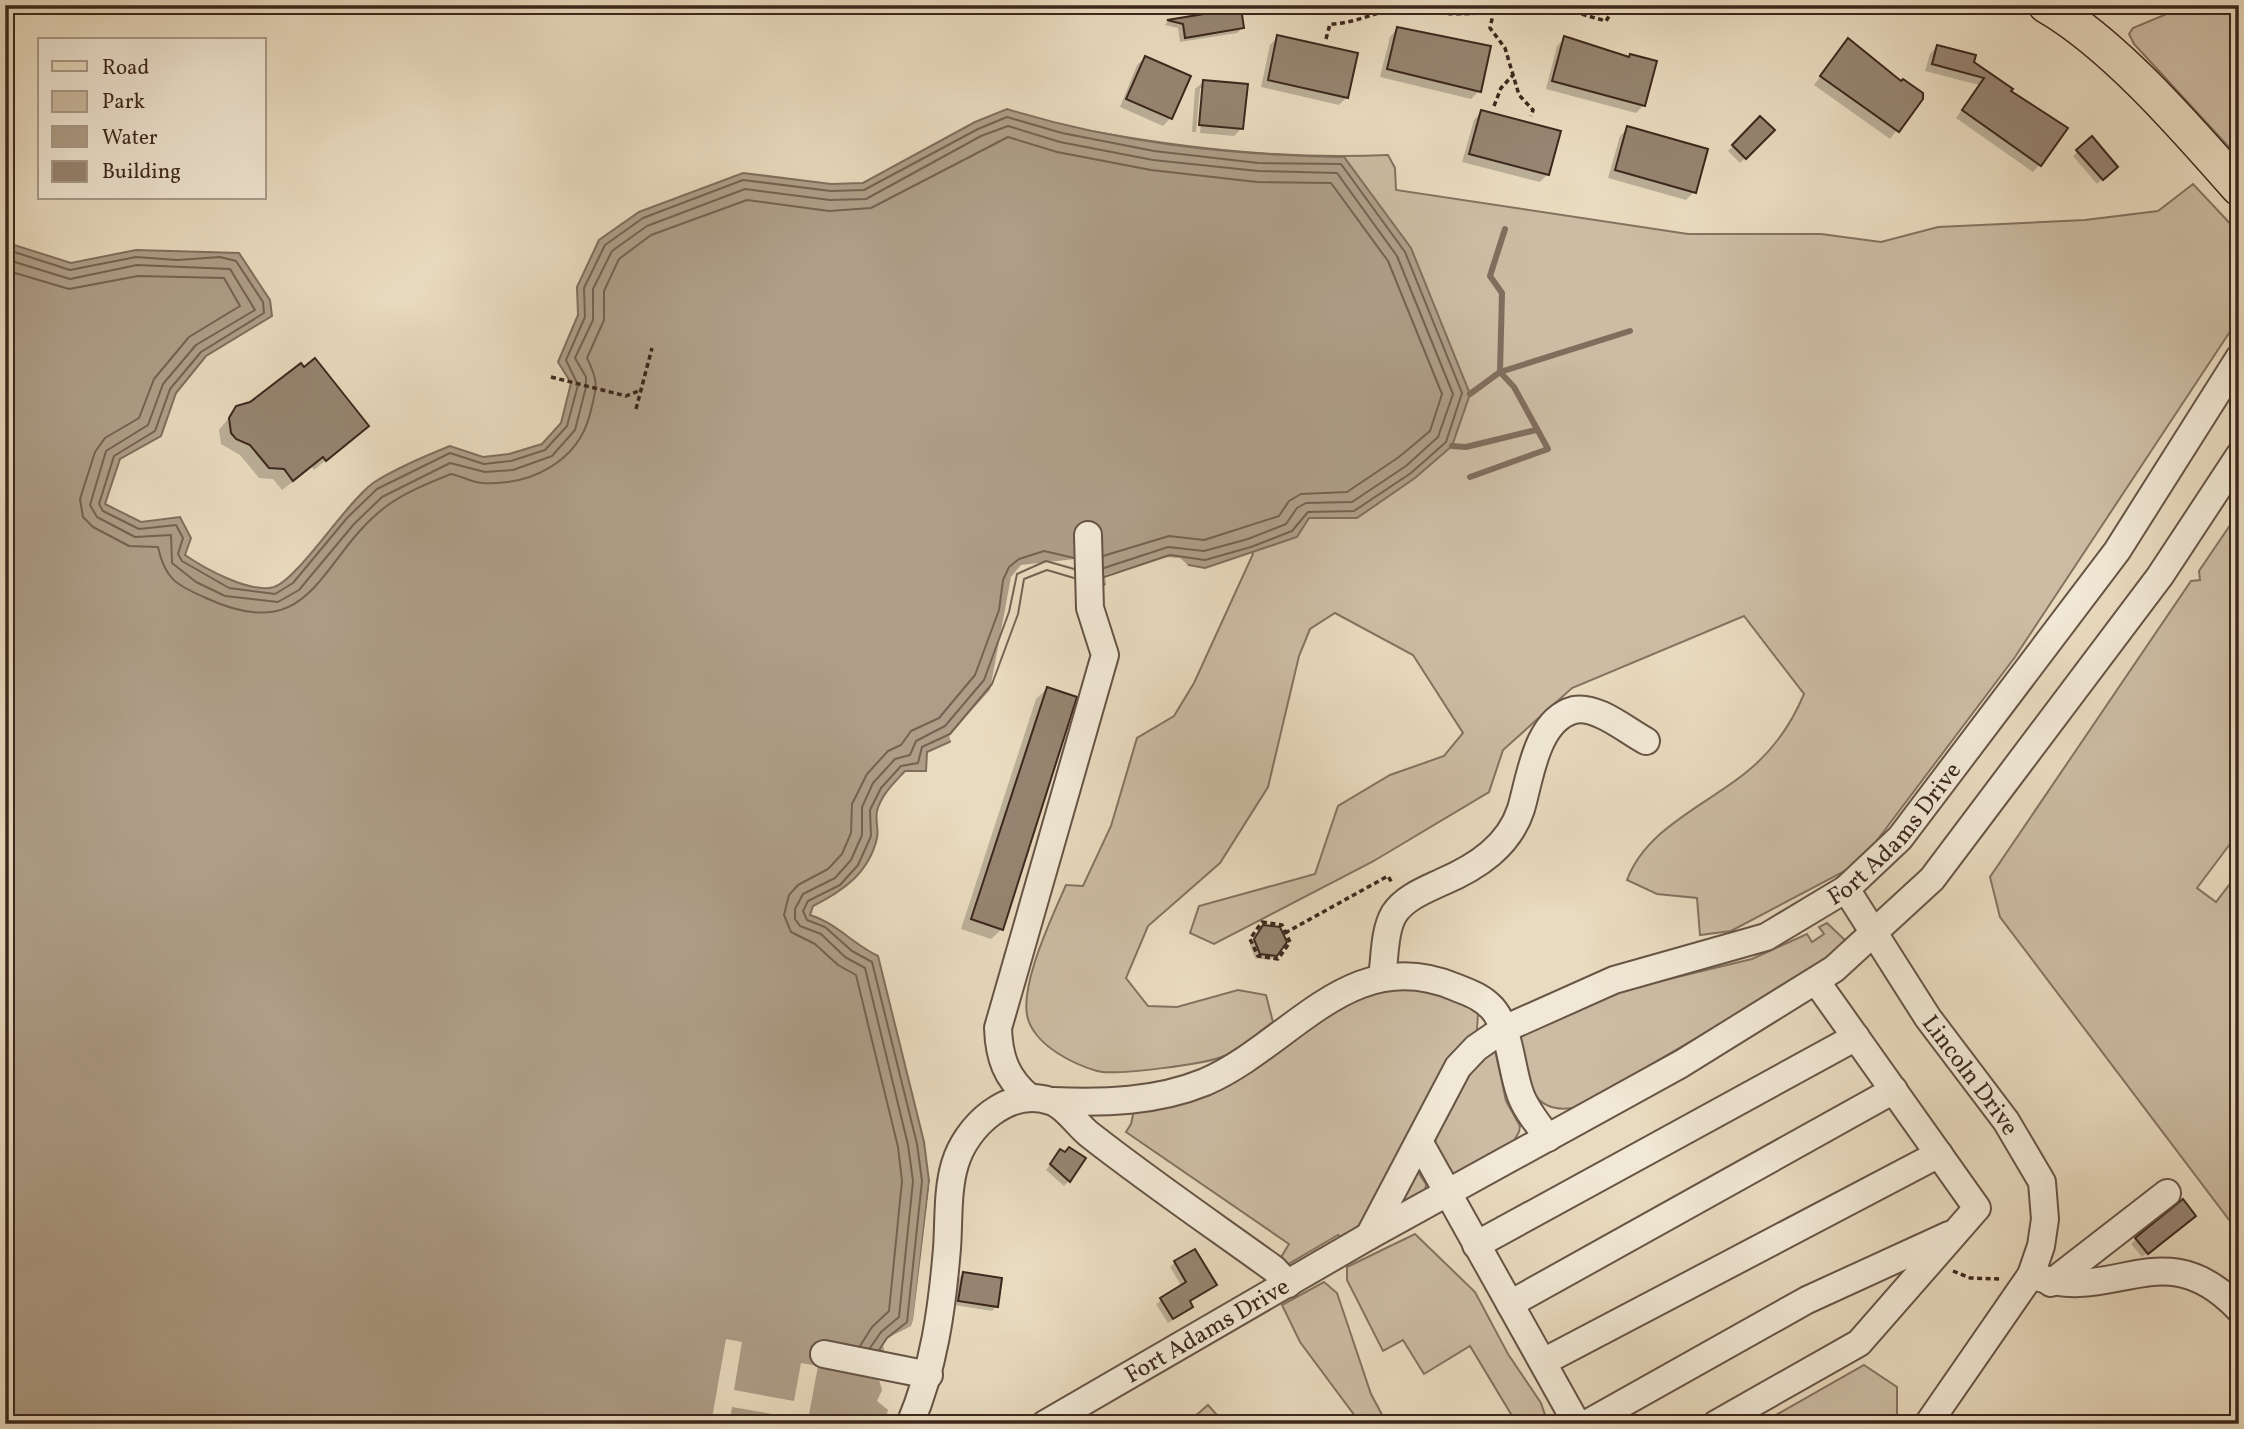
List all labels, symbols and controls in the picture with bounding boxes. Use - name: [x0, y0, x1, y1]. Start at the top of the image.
- legend: [38, 38, 266, 200]
- text: Road: [102, 54, 149, 83]
- text: Park: [102, 88, 145, 117]
- text: Water: [102, 124, 158, 153]
- text: Building: [102, 158, 181, 187]
- street label: Fort Adams Drive: [1822, 756, 1970, 915]
- street label: Lincoln Drive: [1913, 1009, 2026, 1142]
- street label: Fort Adams Drive: [1119, 1271, 1296, 1393]

